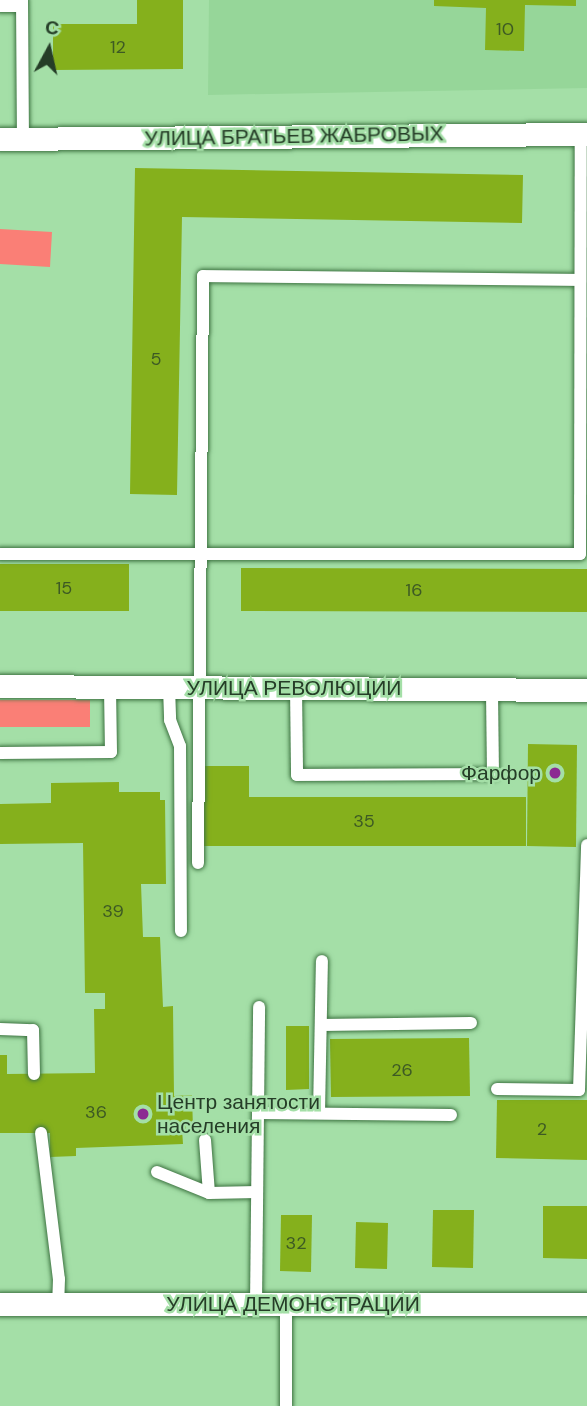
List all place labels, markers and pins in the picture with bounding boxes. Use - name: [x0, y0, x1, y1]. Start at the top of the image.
- place label: Фарфор: [461, 760, 541, 786]
- marker: Фарфор: [547, 765, 563, 781]
- place label: Центр занятости населения: [157, 1089, 320, 1139]
- marker: Центр занятости населения: [135, 1106, 151, 1122]

